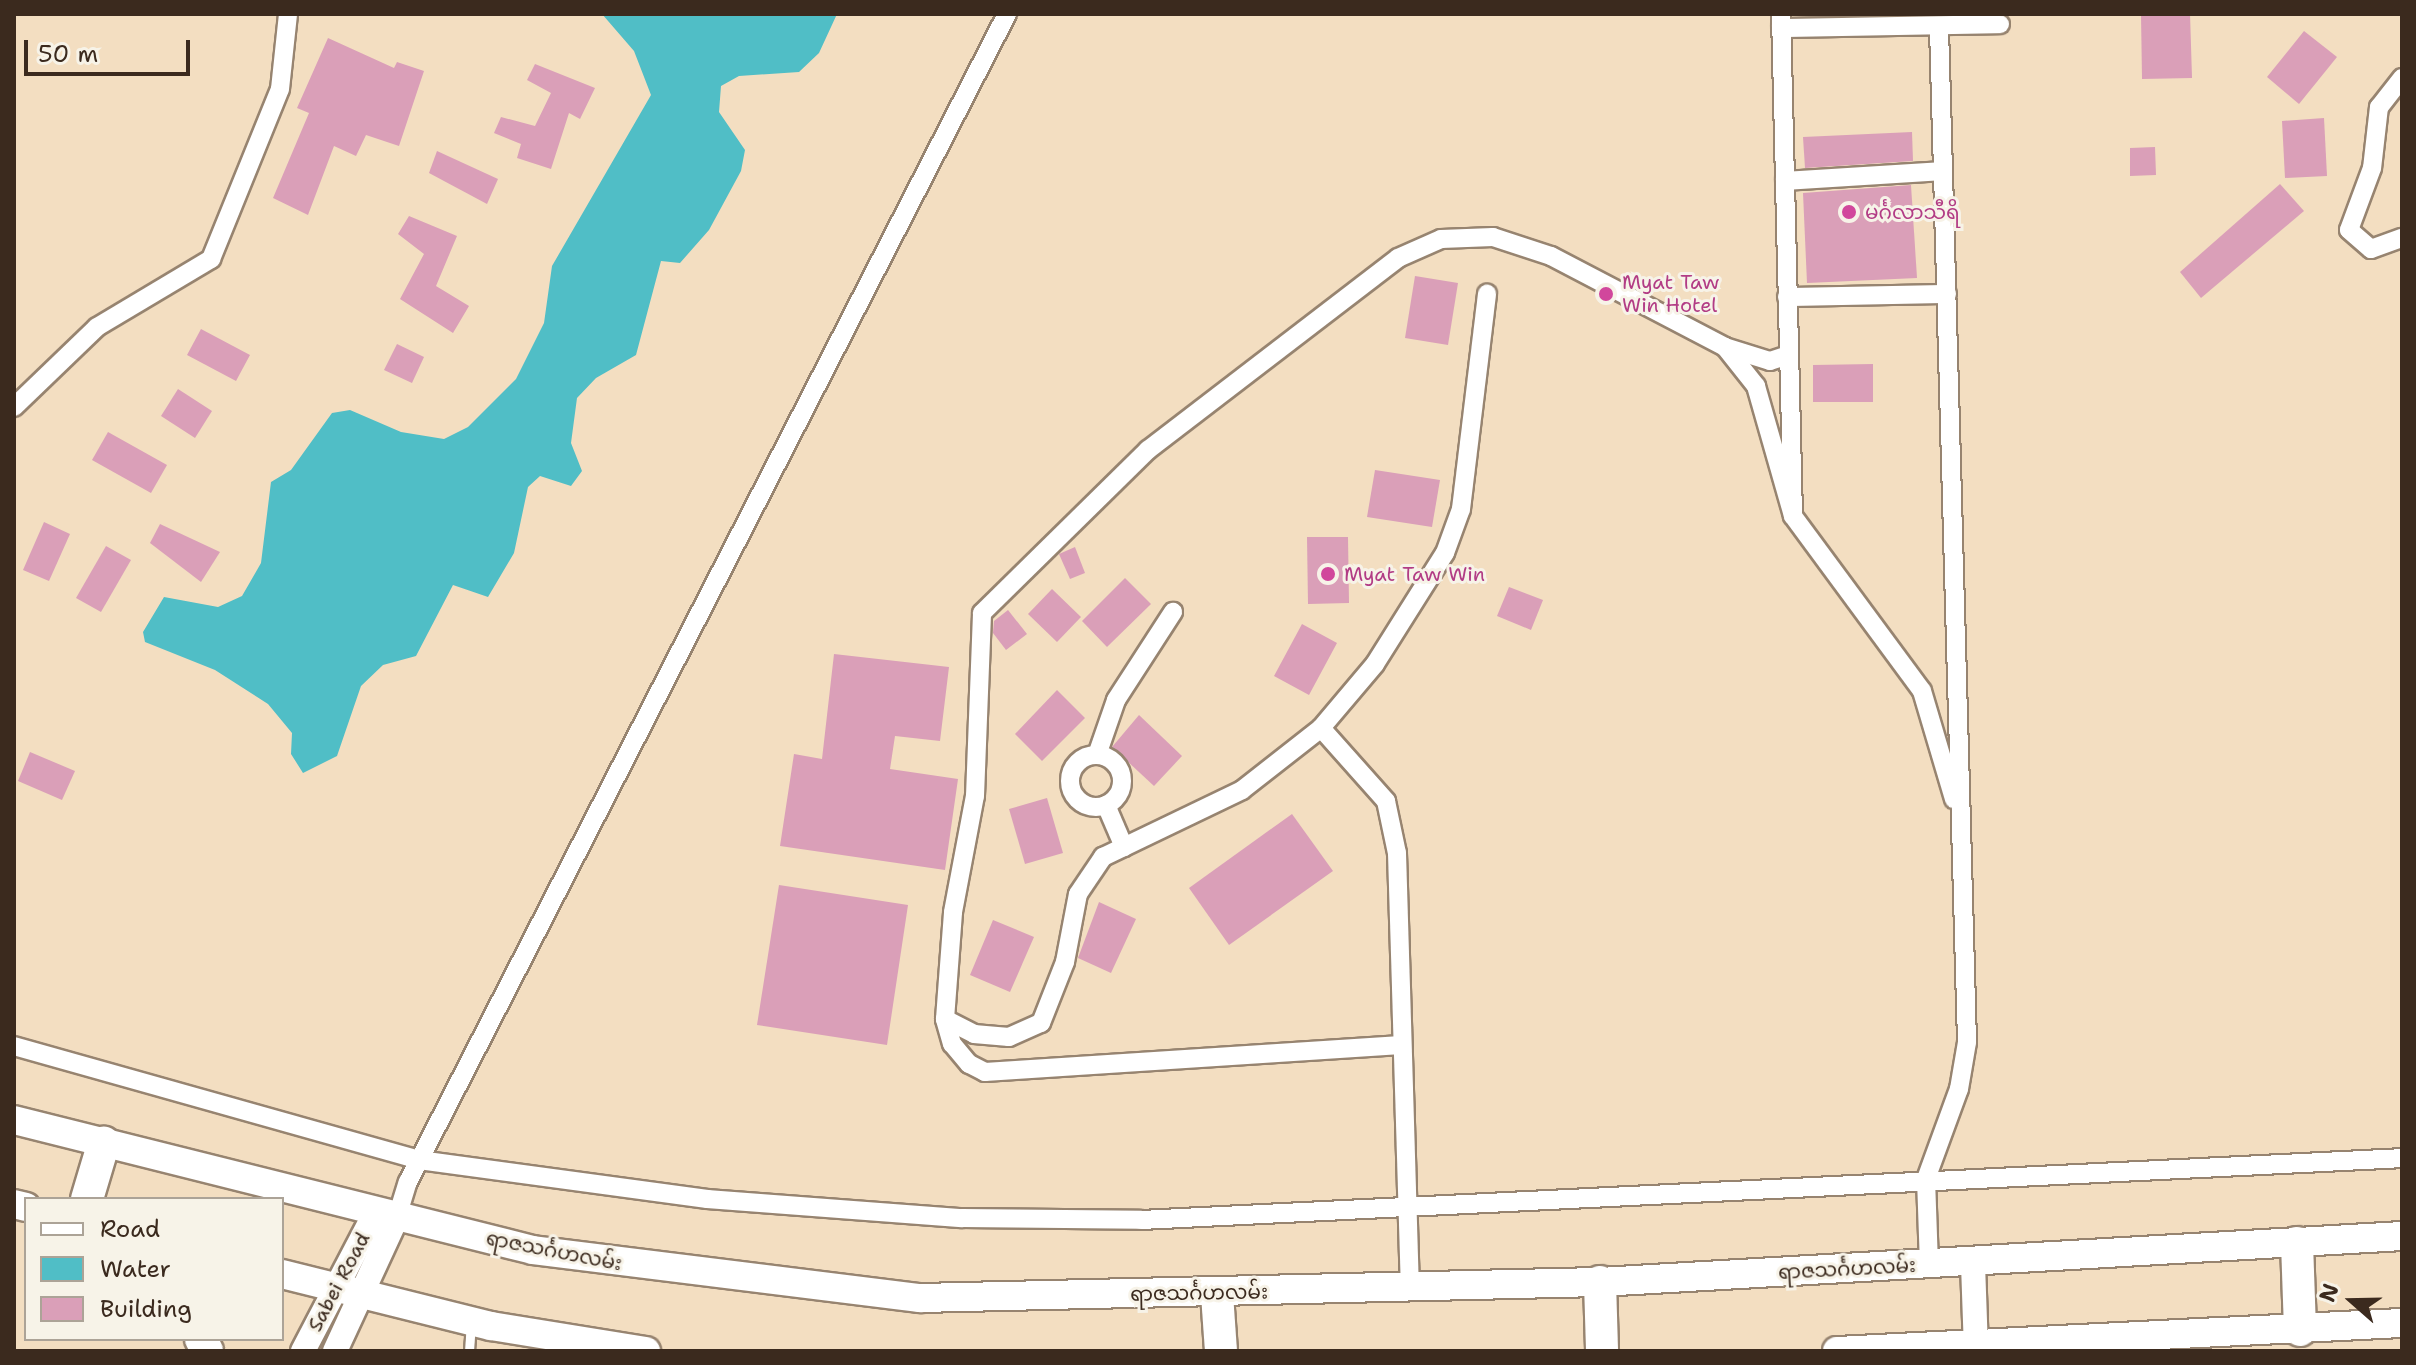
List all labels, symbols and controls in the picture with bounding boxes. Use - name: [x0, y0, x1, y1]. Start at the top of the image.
- scale bar: [28, 24, 194, 74]
- text: 50 m: [38, 38, 98, 70]
- place label: မင်္ဂလာသီရိ: [1865, 200, 1960, 224]
- marker: မင်္ဂလာသီရိ: [1840, 203, 1858, 221]
- place label: Myat Taw Win Hotel: [1622, 270, 1719, 317]
- marker: Myat Taw Win Hotel: [1597, 285, 1615, 303]
- place label: Myat Taw Win: [1344, 562, 1485, 586]
- marker: Myat Taw Win: [1319, 565, 1337, 583]
- legend: [24, 1197, 284, 1341]
- text: Road: [100, 1213, 160, 1245]
- street label: ရာဇသင်္ဂဟလမ်း: [484, 1226, 624, 1276]
- street label: Sabei Road: [303, 1228, 375, 1336]
- text: Water: [100, 1253, 171, 1285]
- street label: ရာဇသင်္ဂဟလမ်း: [1778, 1253, 1916, 1285]
- north arrow: [2312, 1261, 2392, 1341]
- text: N: [2312, 1279, 2346, 1306]
- street label: ရာဇသင်္ဂဟလမ်း: [1130, 1280, 1268, 1306]
- text: Building: [100, 1293, 192, 1325]

